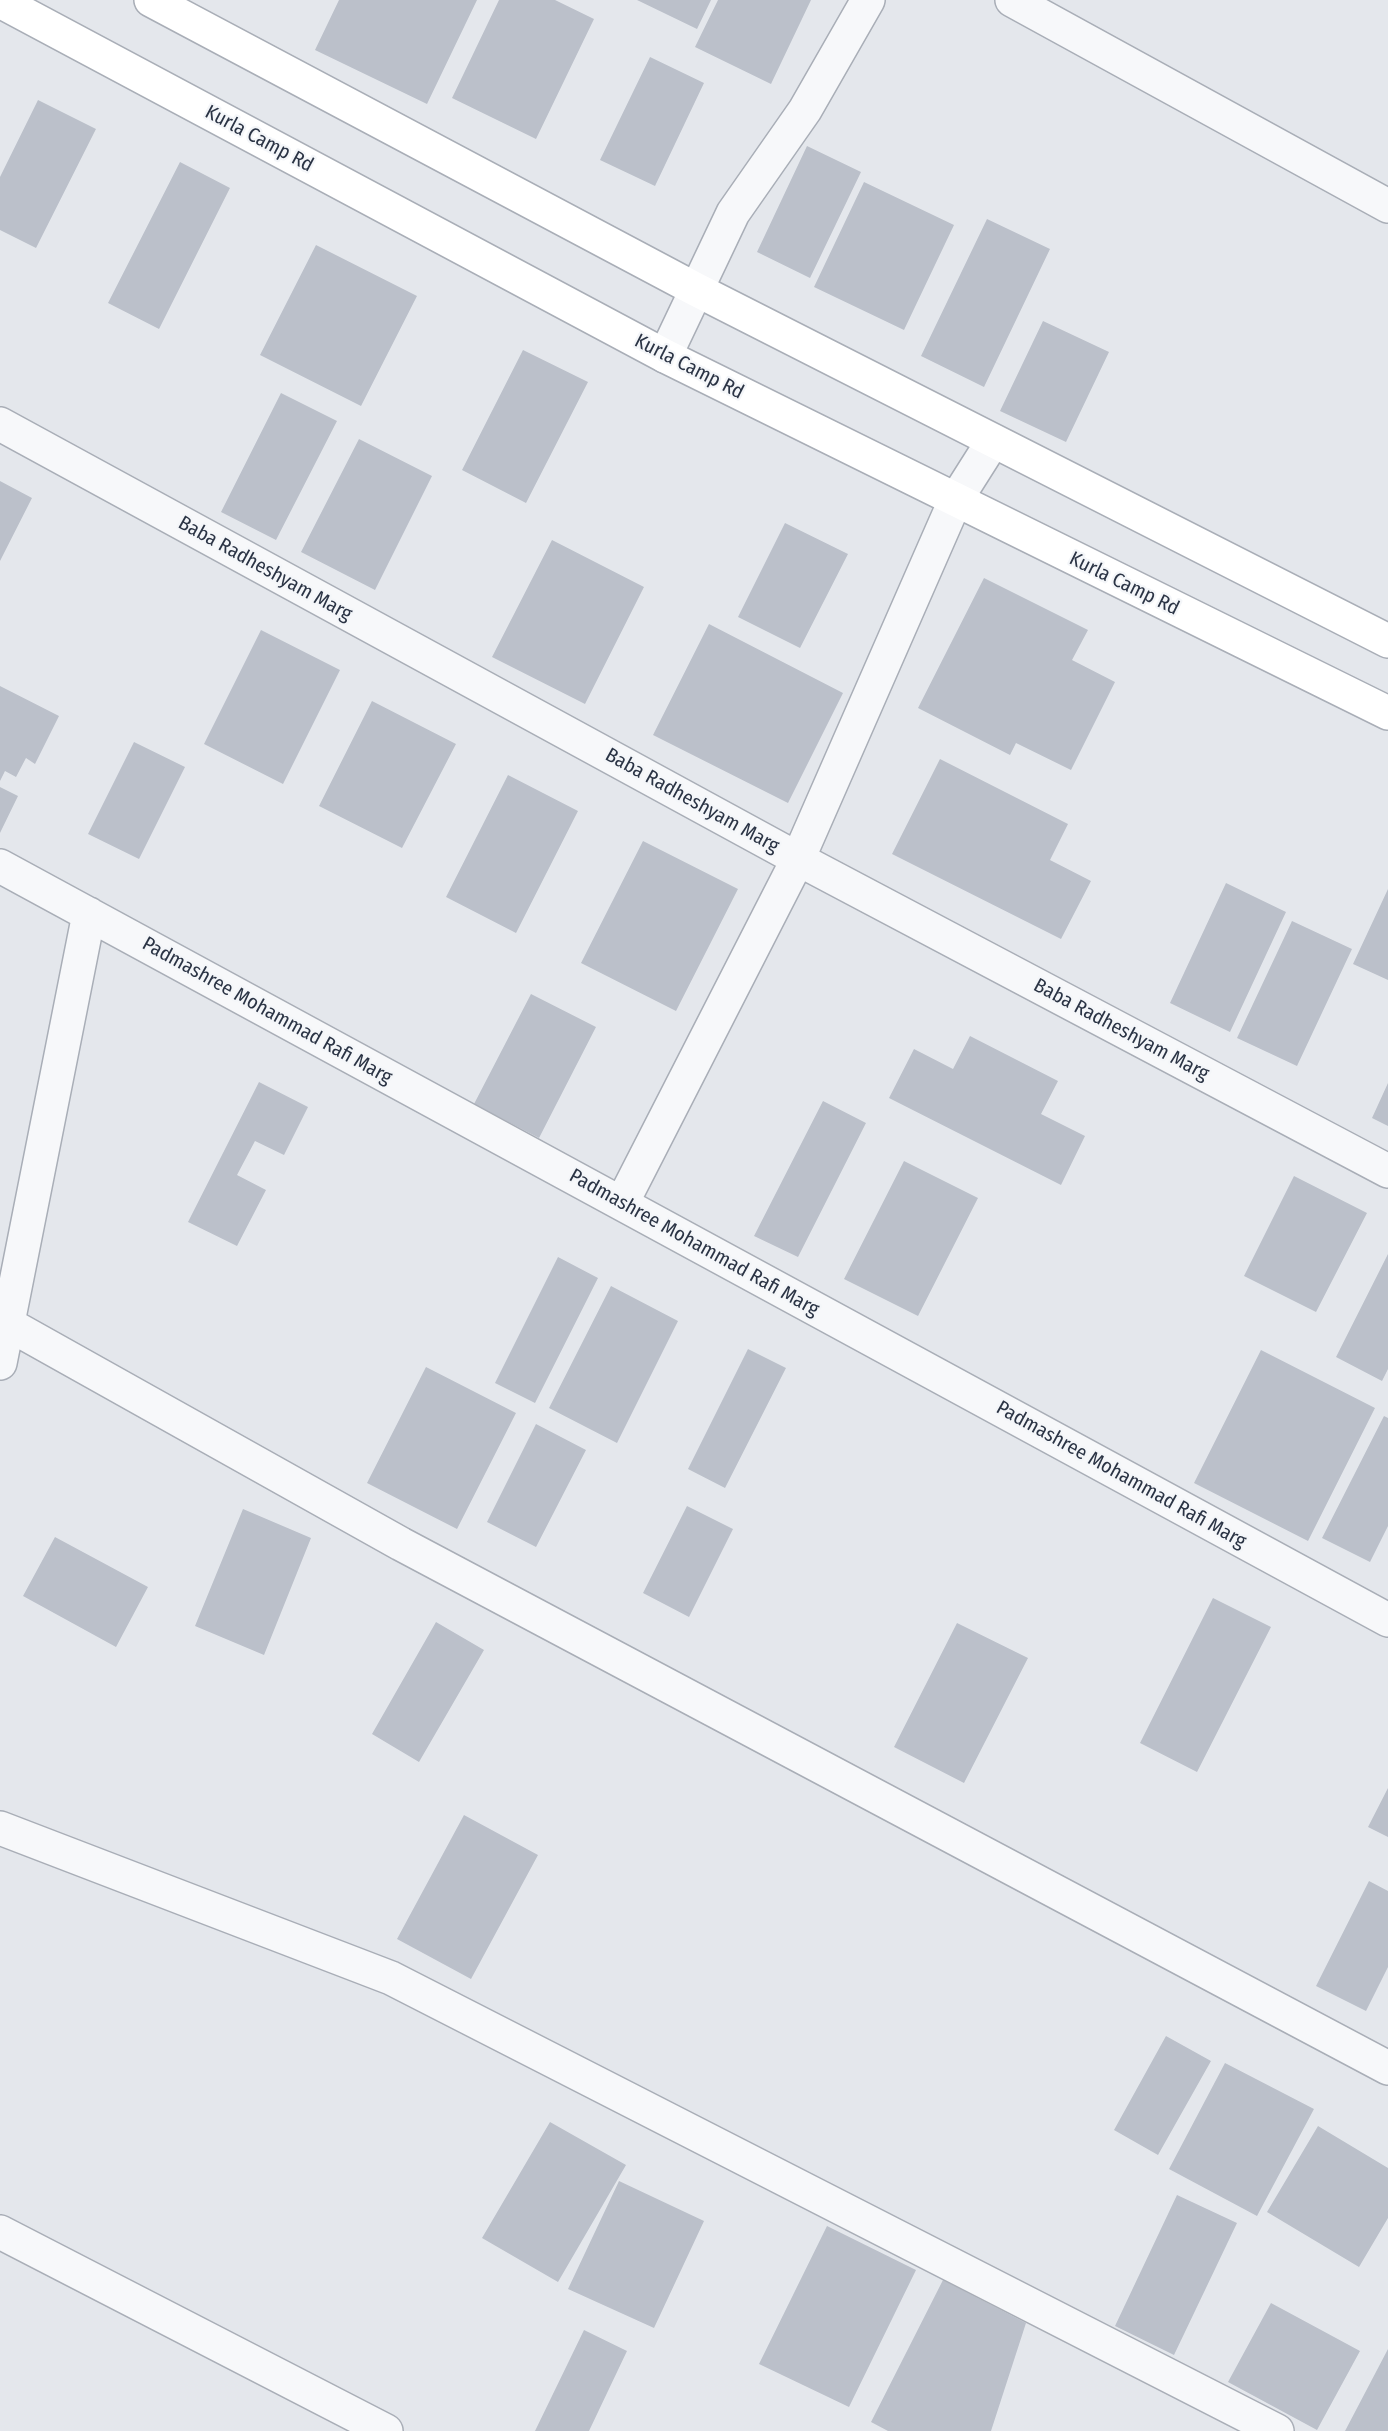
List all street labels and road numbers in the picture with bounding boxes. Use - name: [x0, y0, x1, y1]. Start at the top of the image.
- street label: Kurla Camp Rd: [201, 100, 317, 178]
- street label: Kurla Camp Rd: [630, 329, 748, 405]
- street label: Baba Radheshyam Marg: [174, 511, 356, 627]
- street label: Kurla Camp Rd: [1065, 547, 1183, 621]
- street label: Baba Radheshyam Marg: [601, 743, 783, 859]
- street label: Padmashree Mohammad Rafi Marg: [138, 932, 396, 1090]
- street label: Baba Radheshyam Marg: [1029, 974, 1213, 1086]
- street label: Padmashree Mohammad Rafi Marg: [565, 1164, 823, 1322]
- street label: Padmashree Mohammad Rafi Marg: [992, 1396, 1250, 1554]

